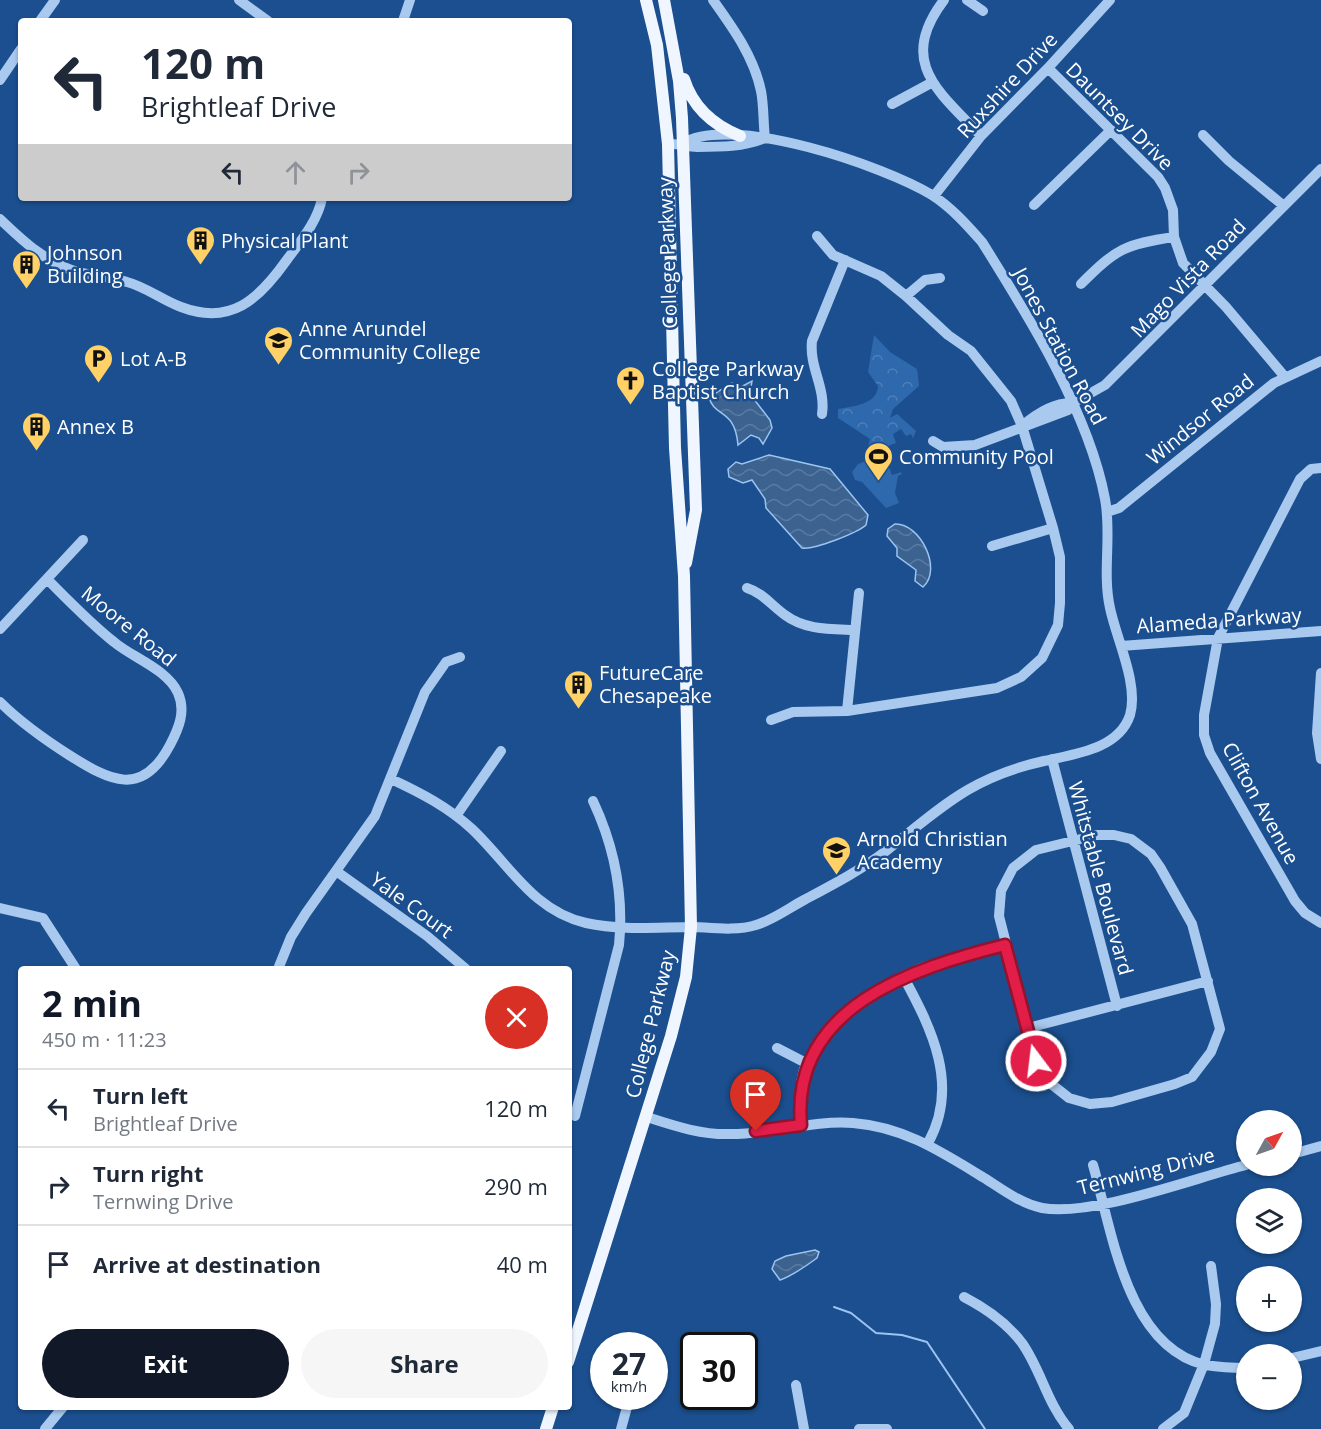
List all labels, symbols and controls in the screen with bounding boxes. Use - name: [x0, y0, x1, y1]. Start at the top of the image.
- street label: Ruxshire Drive: [951, 26, 1063, 144]
- text: 120 m: [141, 34, 265, 91]
- icon: left: [42, 42, 120, 120]
- street label: Dauntsey Drive: [1060, 56, 1180, 176]
- text: Brightleaf Drive: [141, 88, 336, 125]
- icon: left: [216, 156, 249, 189]
- icon: ahead: [279, 156, 312, 189]
- icon: right: [342, 156, 375, 189]
- street label: College Parkway: [651, 176, 683, 329]
- street label: Mago Vista Road: [1125, 213, 1251, 343]
- building icon: Physical Plant: [184, 224, 216, 266]
- place label: Physical Plant: [221, 227, 348, 254]
- place label: Johnson Building: [45, 239, 123, 289]
- building icon: Johnson Building: [10, 248, 42, 290]
- street label: Jones Station Road: [1006, 261, 1113, 429]
- place label: Anne Arundel Community College: [299, 315, 481, 365]
- school or university icon: Anne Arundel Community College: [262, 324, 294, 366]
- parking icon: Lot A-B: [83, 342, 115, 384]
- place label: Lot A-B: [120, 345, 187, 372]
- place label: College Parkway Baptist Church: [652, 355, 805, 405]
- church icon: College Parkway Baptist Church: [615, 364, 647, 406]
- street label: Windsor Road: [1141, 367, 1259, 471]
- building icon: Annex B: [20, 410, 52, 452]
- place label: Annex B: [57, 413, 134, 440]
- sports icon: Community Pool: [862, 440, 894, 482]
- place label: Community Pool: [899, 443, 1054, 470]
- street label: Moore Road: [76, 580, 182, 672]
- street label: Alameda Parkway: [1135, 601, 1303, 639]
- place label: FutureCare Chesapeake: [599, 659, 712, 709]
- building icon: FutureCare Chesapeake: [562, 668, 594, 710]
- street label: Clifton Avenue: [1216, 737, 1306, 869]
- street label: Whitstable Boulevard: [1062, 778, 1140, 978]
- place label: Arnold Christian Academy: [857, 825, 1008, 875]
- school or university icon: Arnold Christian Academy: [820, 834, 852, 876]
- street label: Yale Court: [365, 866, 459, 944]
- street label: College Parkway: [619, 946, 682, 1101]
- text: 2 min: [42, 979, 142, 1028]
- button: close: [485, 986, 548, 1049]
- text: 450 m · 11:23: [42, 1026, 167, 1053]
- position arrow: [1004, 1029, 1068, 1093]
- pin: [730, 1069, 781, 1131]
- icon: arrive: [739, 1078, 772, 1111]
- text: Turn left: [93, 1080, 188, 1110]
- icon: left: [42, 1092, 75, 1125]
- text: 120 m: [484, 1093, 548, 1123]
- text: Brightleaf Drive: [93, 1110, 238, 1137]
- north arrow: [1236, 1110, 1302, 1176]
- map controls: [1236, 1110, 1302, 1410]
- street label: Ternwing Drive: [1075, 1141, 1217, 1201]
- text: Turn right: [93, 1158, 204, 1188]
- icon: right: [42, 1170, 75, 1203]
- text: 290 m: [484, 1171, 548, 1201]
- text: Ternwing Drive: [93, 1188, 234, 1215]
- button: layers: [1236, 1188, 1302, 1254]
- icon: arrive: [42, 1248, 75, 1281]
- text: Arrive at destination: [93, 1249, 321, 1279]
- text: 40 m: [497, 1249, 548, 1279]
- button: +: [1236, 1266, 1302, 1332]
- button: Exit: [42, 1329, 289, 1398]
- button: Share: [301, 1329, 548, 1398]
- speed limit sign: 30: [680, 1332, 758, 1410]
- text: 27: [612, 1343, 646, 1384]
- button: −: [1236, 1344, 1302, 1410]
- text: km/h: [611, 1376, 647, 1396]

